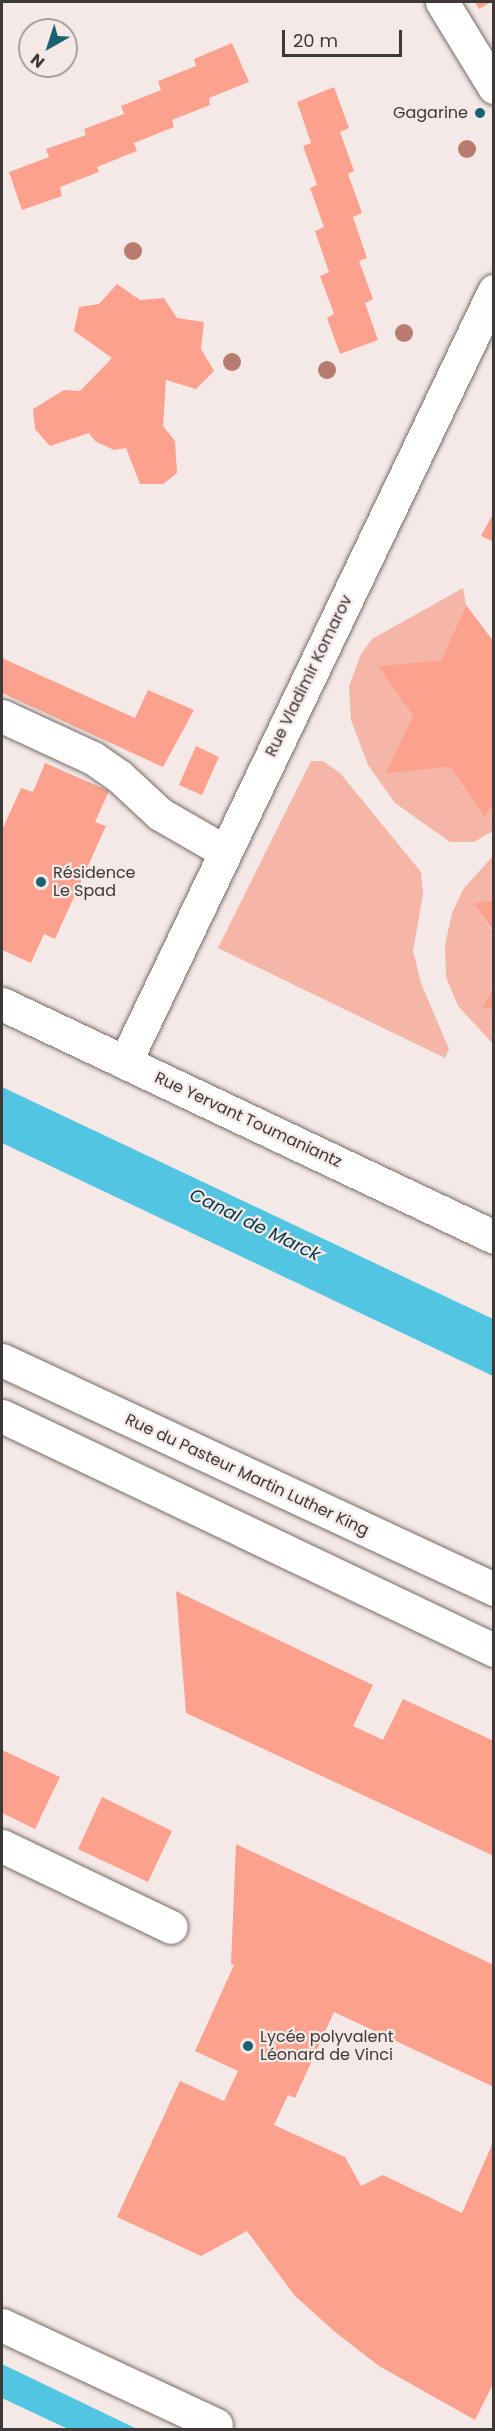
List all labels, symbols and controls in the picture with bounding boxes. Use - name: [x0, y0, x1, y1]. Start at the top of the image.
- north arrow: [18, 18, 78, 78]
- scale bar: [285, 18, 405, 56]
- text: 20 m: [293, 28, 338, 53]
- text: N: [26, 48, 50, 74]
- place label: Gagarine: [393, 103, 468, 123]
- marker: Gagarine: [473, 106, 487, 120]
- street label: Rue Vladimir Komarov: [261, 592, 357, 760]
- place label: Résidence Le Spad: [53, 863, 136, 901]
- marker: Résidence Le Spad: [34, 875, 48, 889]
- street label: Rue Yervant Toumaniantz: [151, 1068, 345, 1172]
- water label: Canal de Marck: [186, 1184, 324, 1266]
- street label: Rue du Pasteur Martin Luther King: [122, 1410, 372, 1540]
- place label: Lycée polyvalent Léonard de Vinci: [260, 2027, 393, 2065]
- marker: Lycée polyvalent Léonard de Vinci: [241, 2039, 255, 2053]

